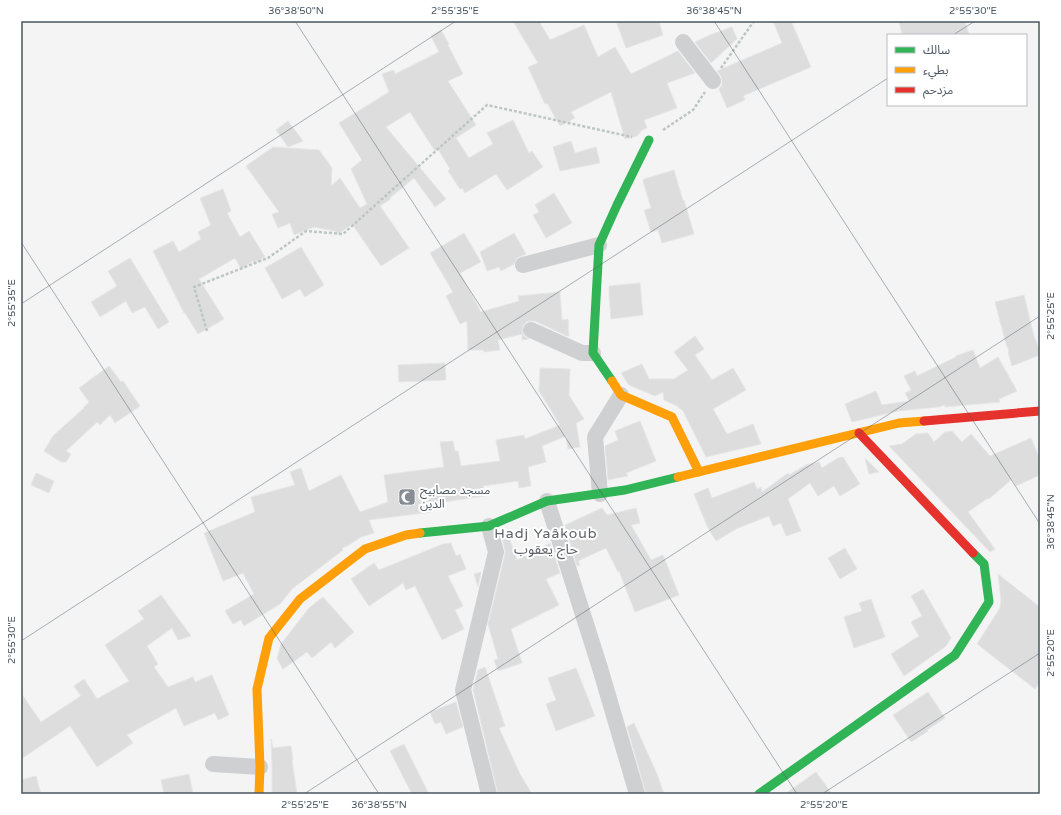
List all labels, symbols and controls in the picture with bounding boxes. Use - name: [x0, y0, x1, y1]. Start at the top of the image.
- text: 36°38'50"N: [268, 5, 324, 17]
- text: 2°55'35"E: [431, 5, 479, 17]
- text: 36°38'45"N: [686, 5, 742, 17]
- text: 2°55'30"E: [949, 5, 997, 17]
- legend: [887, 34, 1027, 106]
- text: سالك: [923, 43, 950, 57]
- text: بطيء: [923, 63, 949, 80]
- text: مزدحم: [923, 83, 953, 99]
- text: 2°55'35"E: [6, 279, 18, 327]
- text: 2°55'25"E: [1045, 292, 1057, 340]
- place label: مسجد مصابيح الدين: [420, 483, 490, 511]
- mosque icon: مسجد مصابيح الدين: [397, 487, 417, 507]
- text: 36°38'45"N: [1045, 494, 1057, 550]
- district label: Hadj Yaâkoub حاج يعقوب: [494, 525, 598, 560]
- text: 2°55'30"E: [6, 616, 18, 664]
- text: 2°55'20"E: [1045, 629, 1057, 677]
- text: 2°55'25"E: [281, 799, 329, 811]
- text: 36°38'55"N: [351, 799, 407, 811]
- text: 2°55'20"E: [800, 799, 848, 811]

